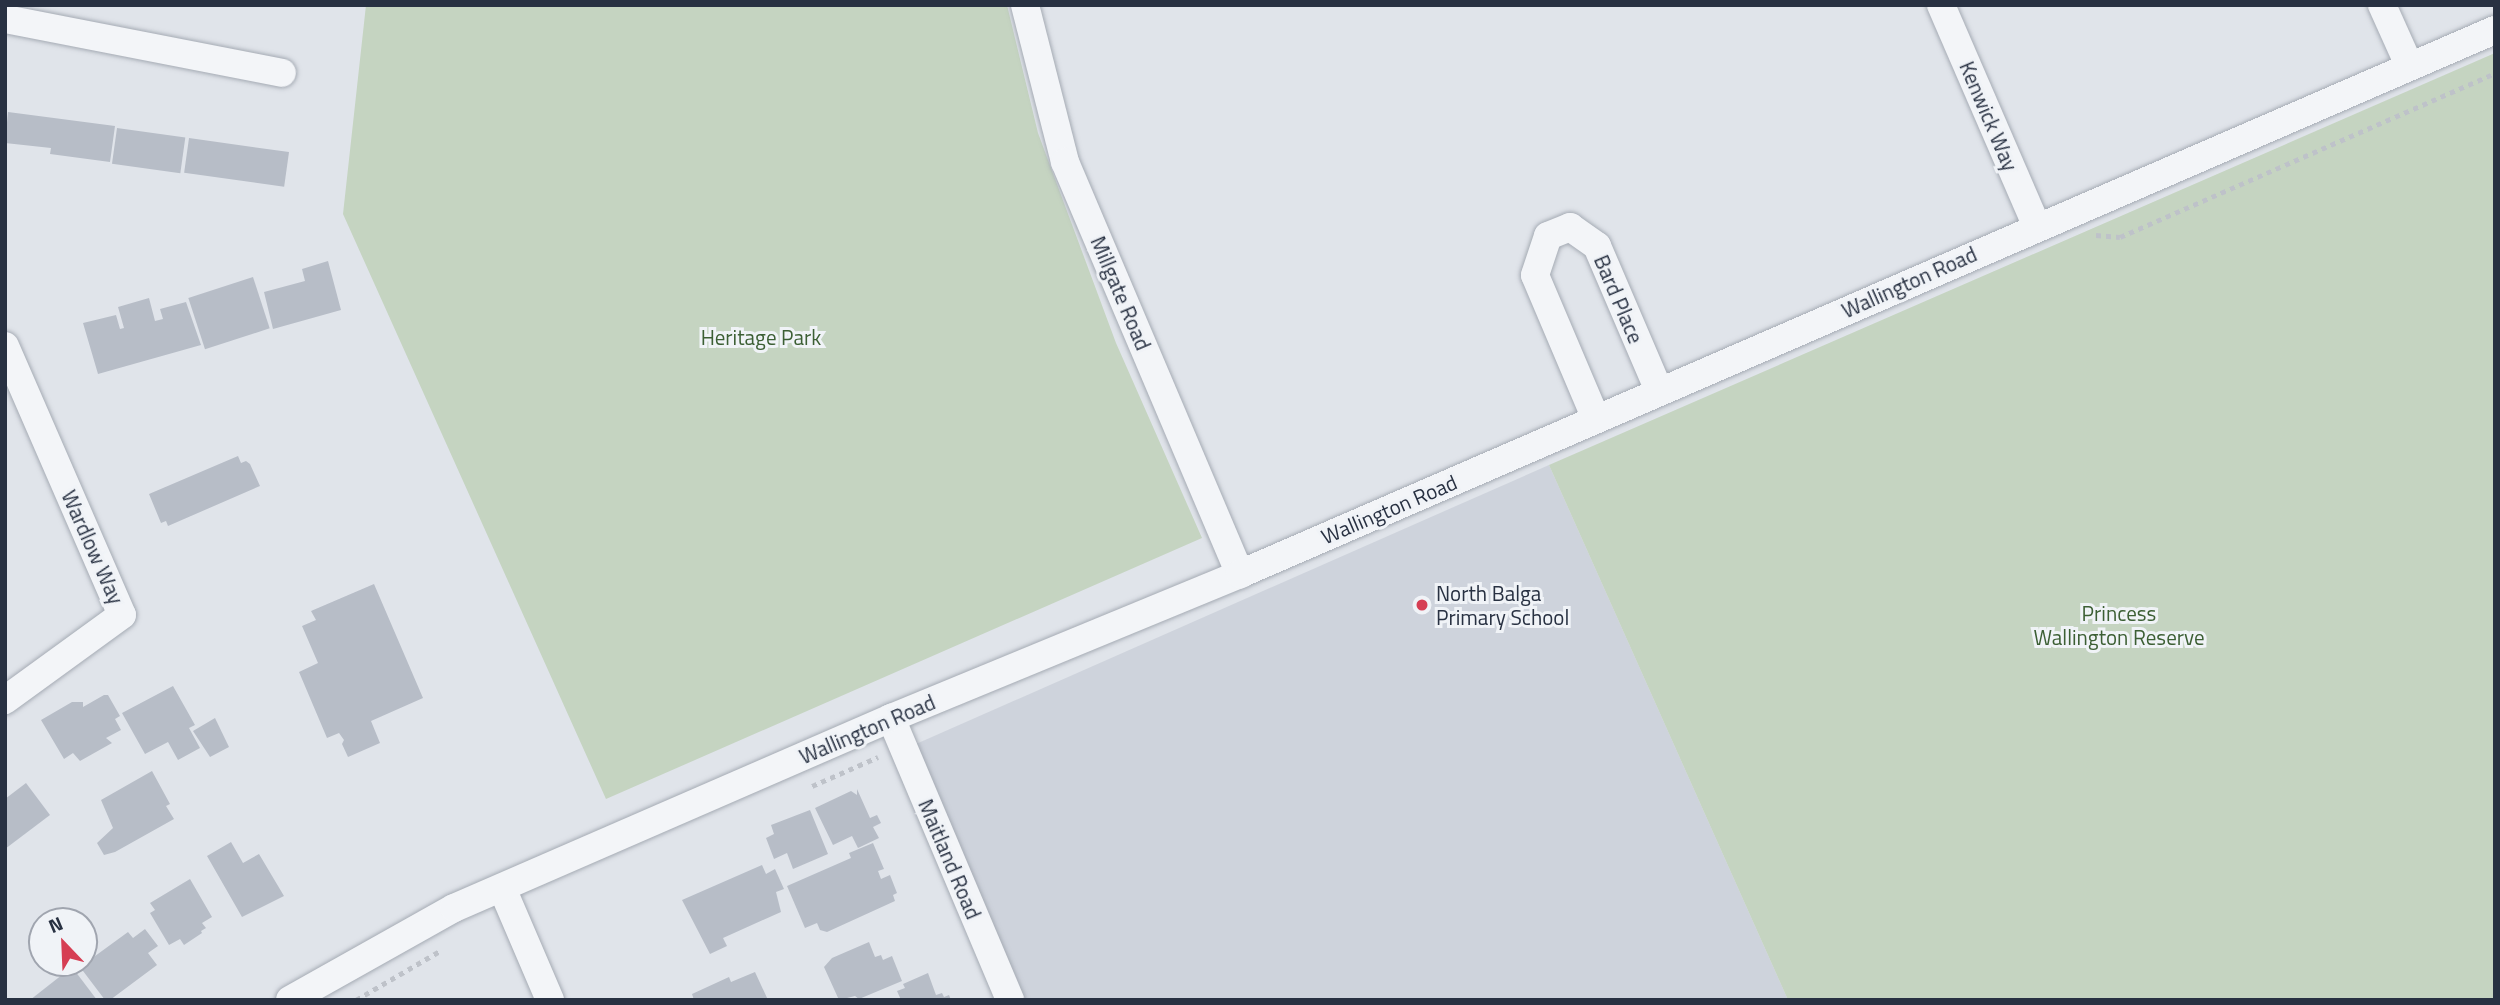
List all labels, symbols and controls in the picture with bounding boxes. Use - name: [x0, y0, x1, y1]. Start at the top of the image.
- street label: Kenwick Way: [1955, 57, 2023, 175]
- street label: Millgate Road: [1086, 232, 1156, 354]
- street label: Wallington Road: [1838, 241, 1980, 323]
- street label: Bard Place: [1589, 251, 1649, 347]
- park label: Heritage Park: [701, 324, 821, 350]
- street label: Wallington Road: [1317, 469, 1461, 549]
- street label: Wardlow Way: [57, 486, 129, 608]
- place label: North Balga Primary School: [1436, 580, 1569, 630]
- marker: North Balga Primary School: [1414, 597, 1430, 613]
- park label: Princess Wallington Reserve: [2033, 600, 2205, 650]
- street label: Wallington Road: [795, 689, 939, 769]
- street label: Maitland Road: [913, 795, 987, 923]
- north arrow: [28, 907, 98, 977]
- text: N: [44, 908, 67, 940]

